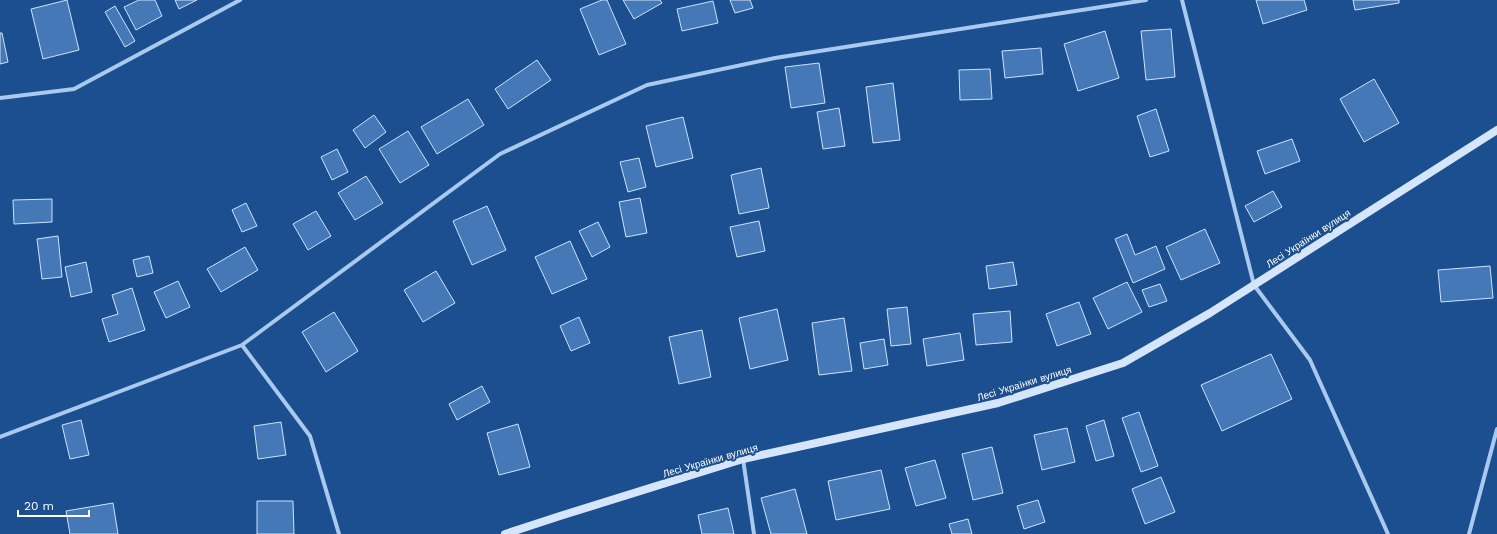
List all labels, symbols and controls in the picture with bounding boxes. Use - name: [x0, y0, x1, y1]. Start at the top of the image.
- street label: Лесі Українки вулиця: [1264, 207, 1352, 270]
- street label: Лесі Українки вулиця: [976, 364, 1073, 403]
- street label: Лесі Українки вулиця: [661, 442, 759, 479]
- scale bar: [18, 492, 89, 518]
- text: 20 m: [24, 499, 54, 513]

